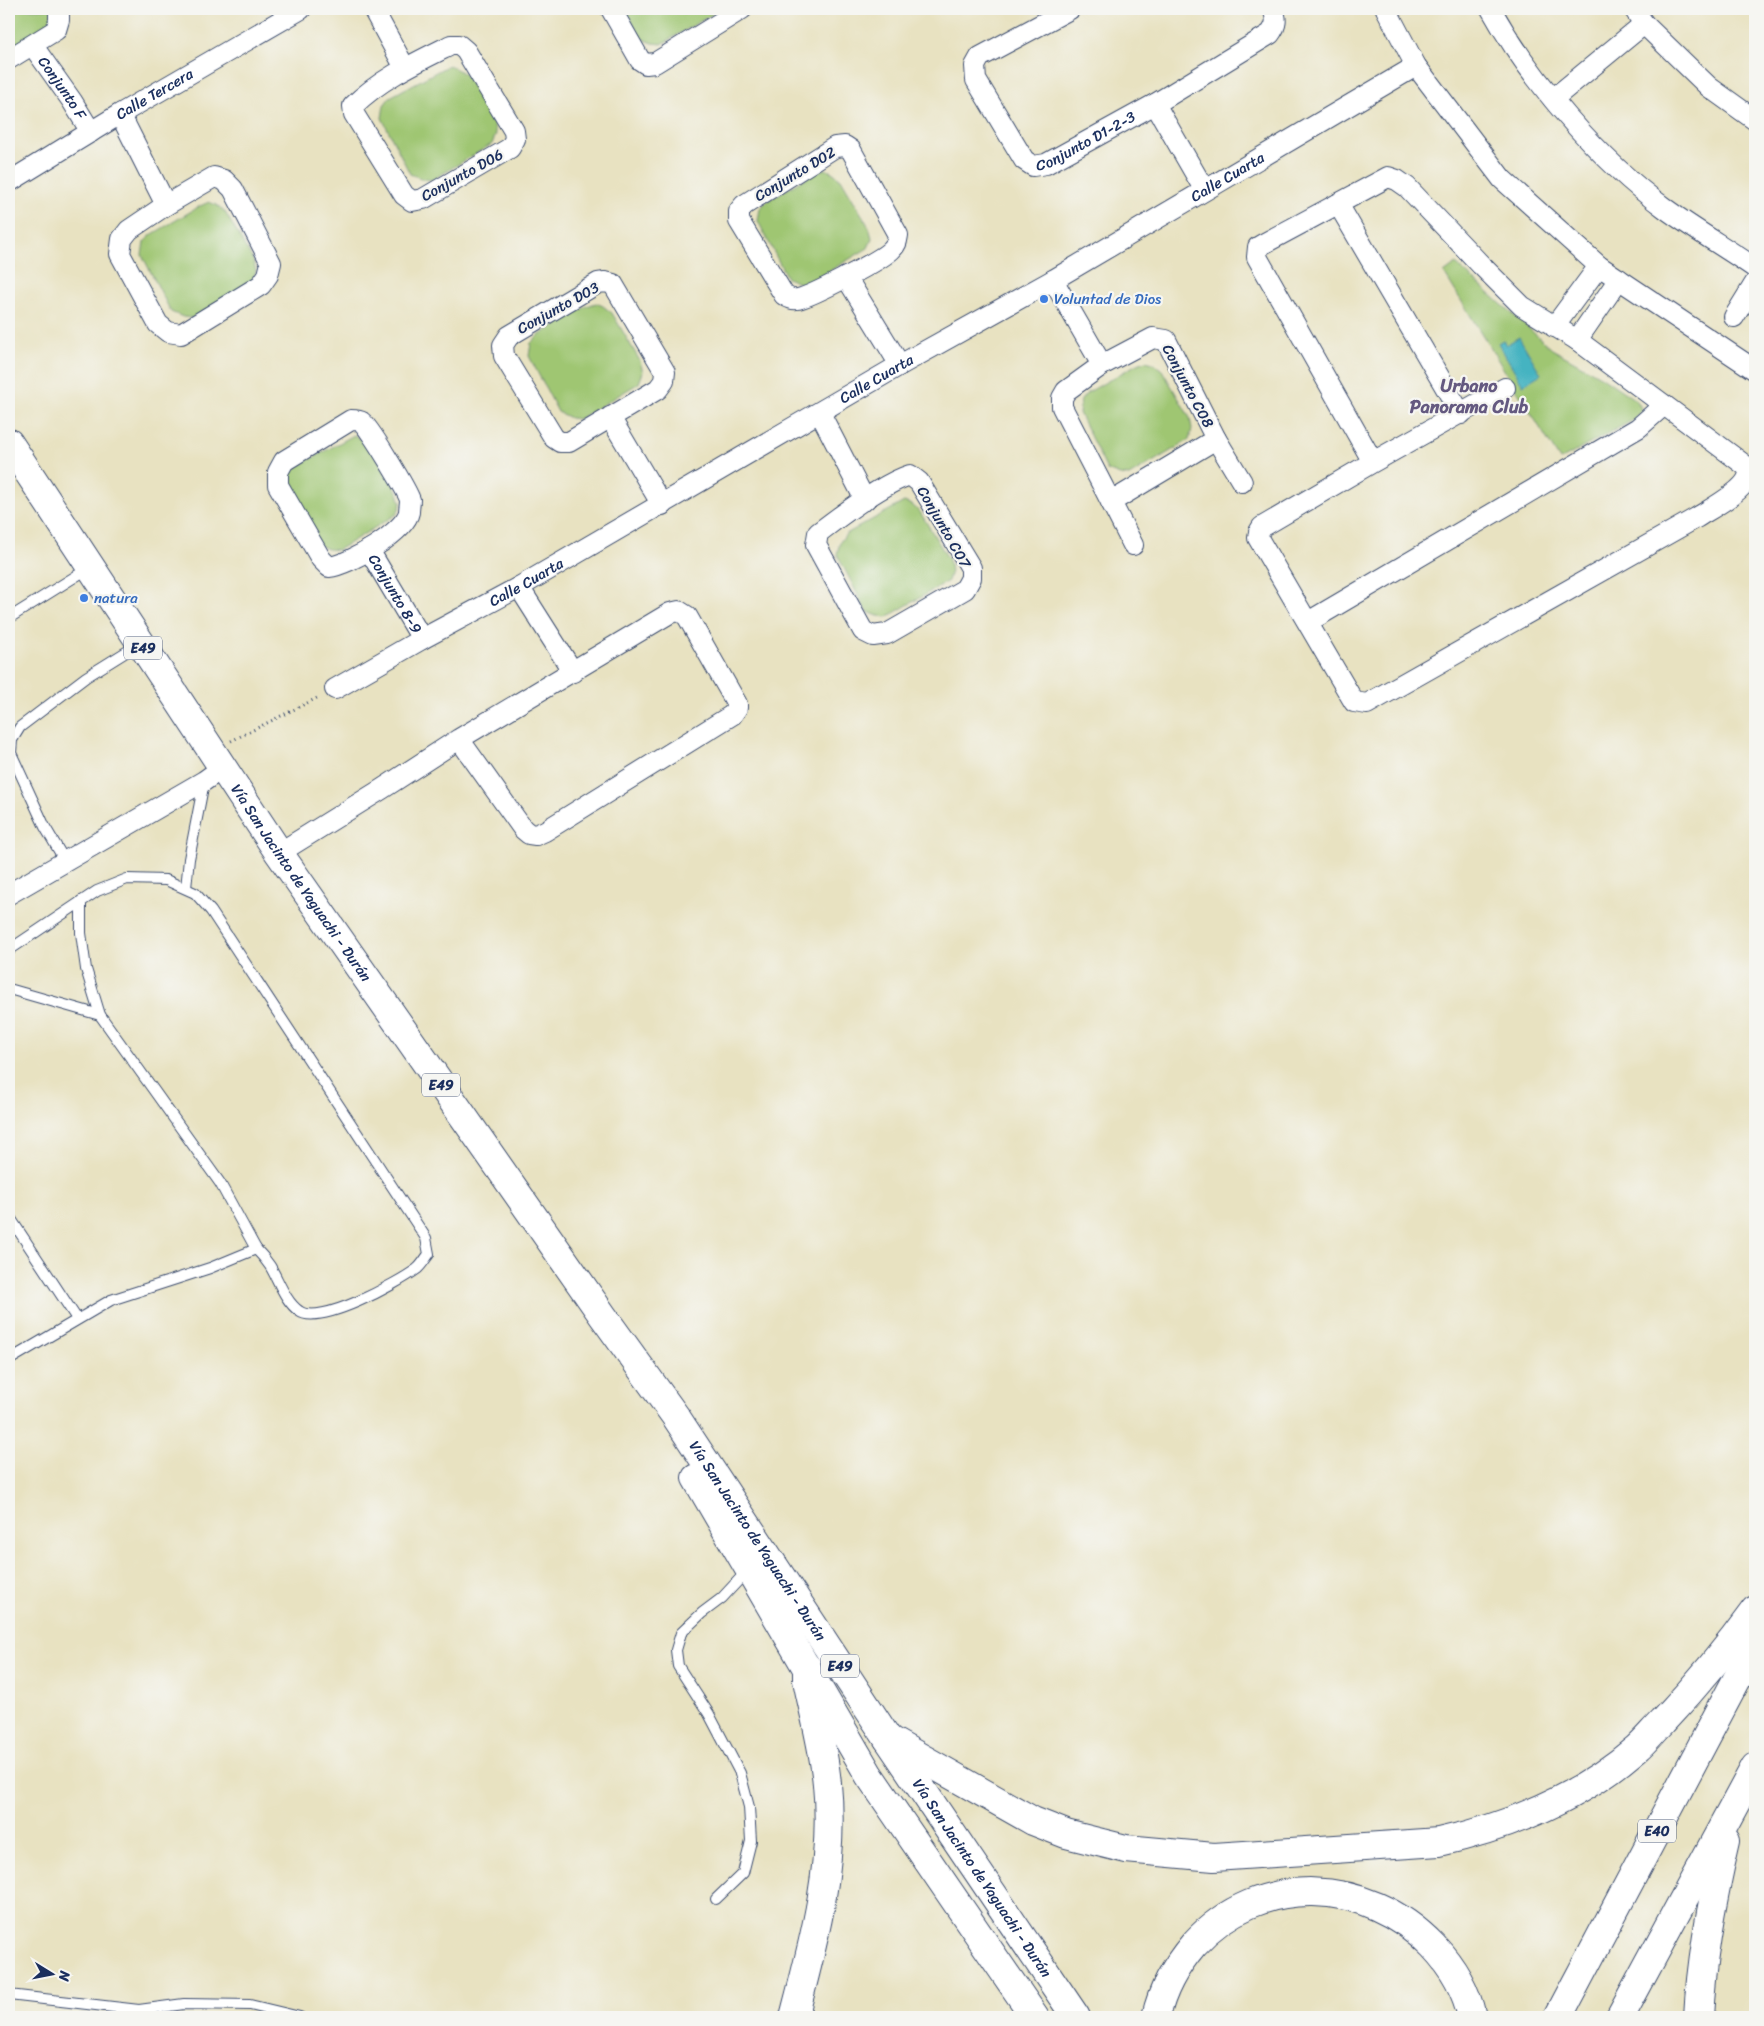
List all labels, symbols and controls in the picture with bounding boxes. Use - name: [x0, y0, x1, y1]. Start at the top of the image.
- street label: Conjunto F: [31, 51, 94, 125]
- street label: Calle Tercera: [111, 61, 199, 127]
- street label: Conjunto D1-2-3: [1034, 104, 1140, 178]
- street label: Conjunto D02: [749, 139, 841, 209]
- street label: Conjunto D06: [416, 142, 508, 208]
- street label: Calle Cuarta: [1185, 145, 1270, 209]
- street label: Conjunto D03: [512, 275, 604, 341]
- place label: Voluntad de Dios: [1054, 286, 1162, 312]
- marker: Voluntad de Dios: [1038, 293, 1050, 305]
- street label: Conjunto C08: [1155, 339, 1221, 433]
- street label: Calle Cuarta: [834, 347, 919, 411]
- district label: Urbano Panorama Club: [1410, 370, 1529, 423]
- street label: Conjunto C07: [910, 481, 979, 574]
- street label: Conjunto 8-9: [361, 549, 429, 639]
- street label: Calle Cuarta: [484, 550, 569, 614]
- place label: natura: [94, 585, 138, 611]
- marker: natura: [78, 592, 90, 604]
- road number: E49: [124, 636, 162, 660]
- street label: Vía San Jacinto de Yaguachi - Durán: [224, 778, 378, 987]
- road number: E49: [422, 1074, 460, 1096]
- street label: Vía San Jacinto de Yaguachi - Durán: [682, 1435, 833, 1646]
- road number: E49: [821, 1654, 859, 1678]
- street label: Vía San Jacinto de Yaguachi - Durán: [905, 1773, 1059, 1983]
- road number: E40: [1638, 1820, 1676, 1842]
- north arrow: [28, 1948, 78, 1998]
- text: N: [51, 1968, 78, 1983]

